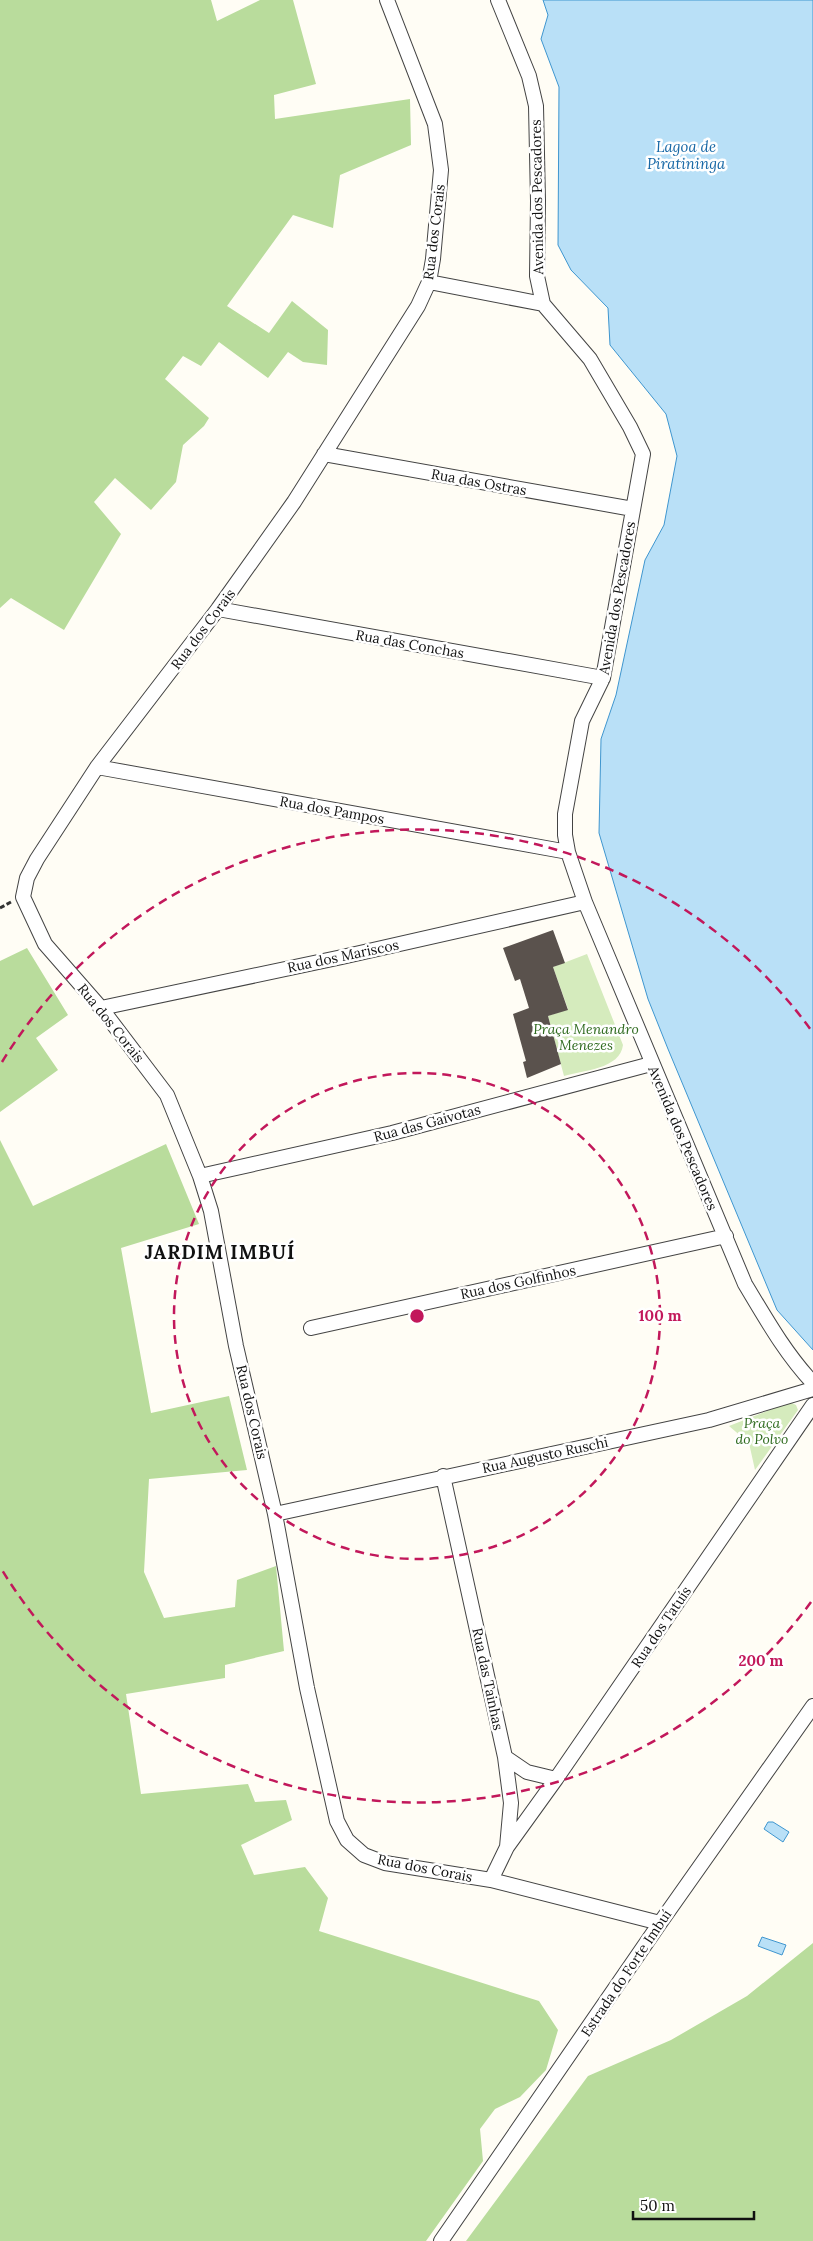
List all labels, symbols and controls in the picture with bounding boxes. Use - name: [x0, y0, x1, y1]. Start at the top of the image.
- street label: Avenida dos Pescadores: [527, 119, 547, 276]
- water label: Lagoa de Piratininga: [647, 137, 726, 173]
- street label: Rua dos Corais: [419, 183, 449, 281]
- street label: Rua das Ostras: [430, 465, 528, 499]
- street label: Avenida dos Pescadores: [594, 520, 639, 677]
- street label: Rua dos Corais: [167, 585, 239, 673]
- street label: Rua das Conchas: [354, 626, 466, 662]
- street label: Rua dos Pampos: [278, 792, 386, 828]
- street label: Rua dos Mariscos: [286, 935, 400, 977]
- street label: Rua dos Corais: [74, 980, 148, 1066]
- park label: Praça Menandro Menezes: [533, 1020, 639, 1054]
- street label: Avenida dos Pescadores: [644, 1062, 722, 1213]
- street label: Rua das Gaivotas: [372, 1100, 482, 1146]
- district label: JARDIM IMBUÍ: [145, 1240, 295, 1264]
- street label: Rua dos Golfinhos: [459, 1261, 577, 1303]
- text: 100 m: [639, 1306, 682, 1325]
- centre of rings: [408, 1307, 426, 1325]
- street label: Rua dos Corais: [232, 1363, 272, 1461]
- park label: Praça do Polvo: [736, 1414, 788, 1448]
- street label: Rua Augusto Ruschi: [480, 1433, 610, 1477]
- street label: Rua dos Tatuís: [627, 1583, 695, 1671]
- street label: Rua das Tainhas: [468, 1626, 508, 1732]
- text: 200 m: [739, 1651, 784, 1670]
- street label: Rua dos Corais: [376, 1850, 474, 1886]
- street label: Estrada do Forte Imbuí: [577, 1906, 675, 2040]
- scale bar: [633, 2188, 754, 2220]
- text: 50 m: [640, 2196, 675, 2215]

